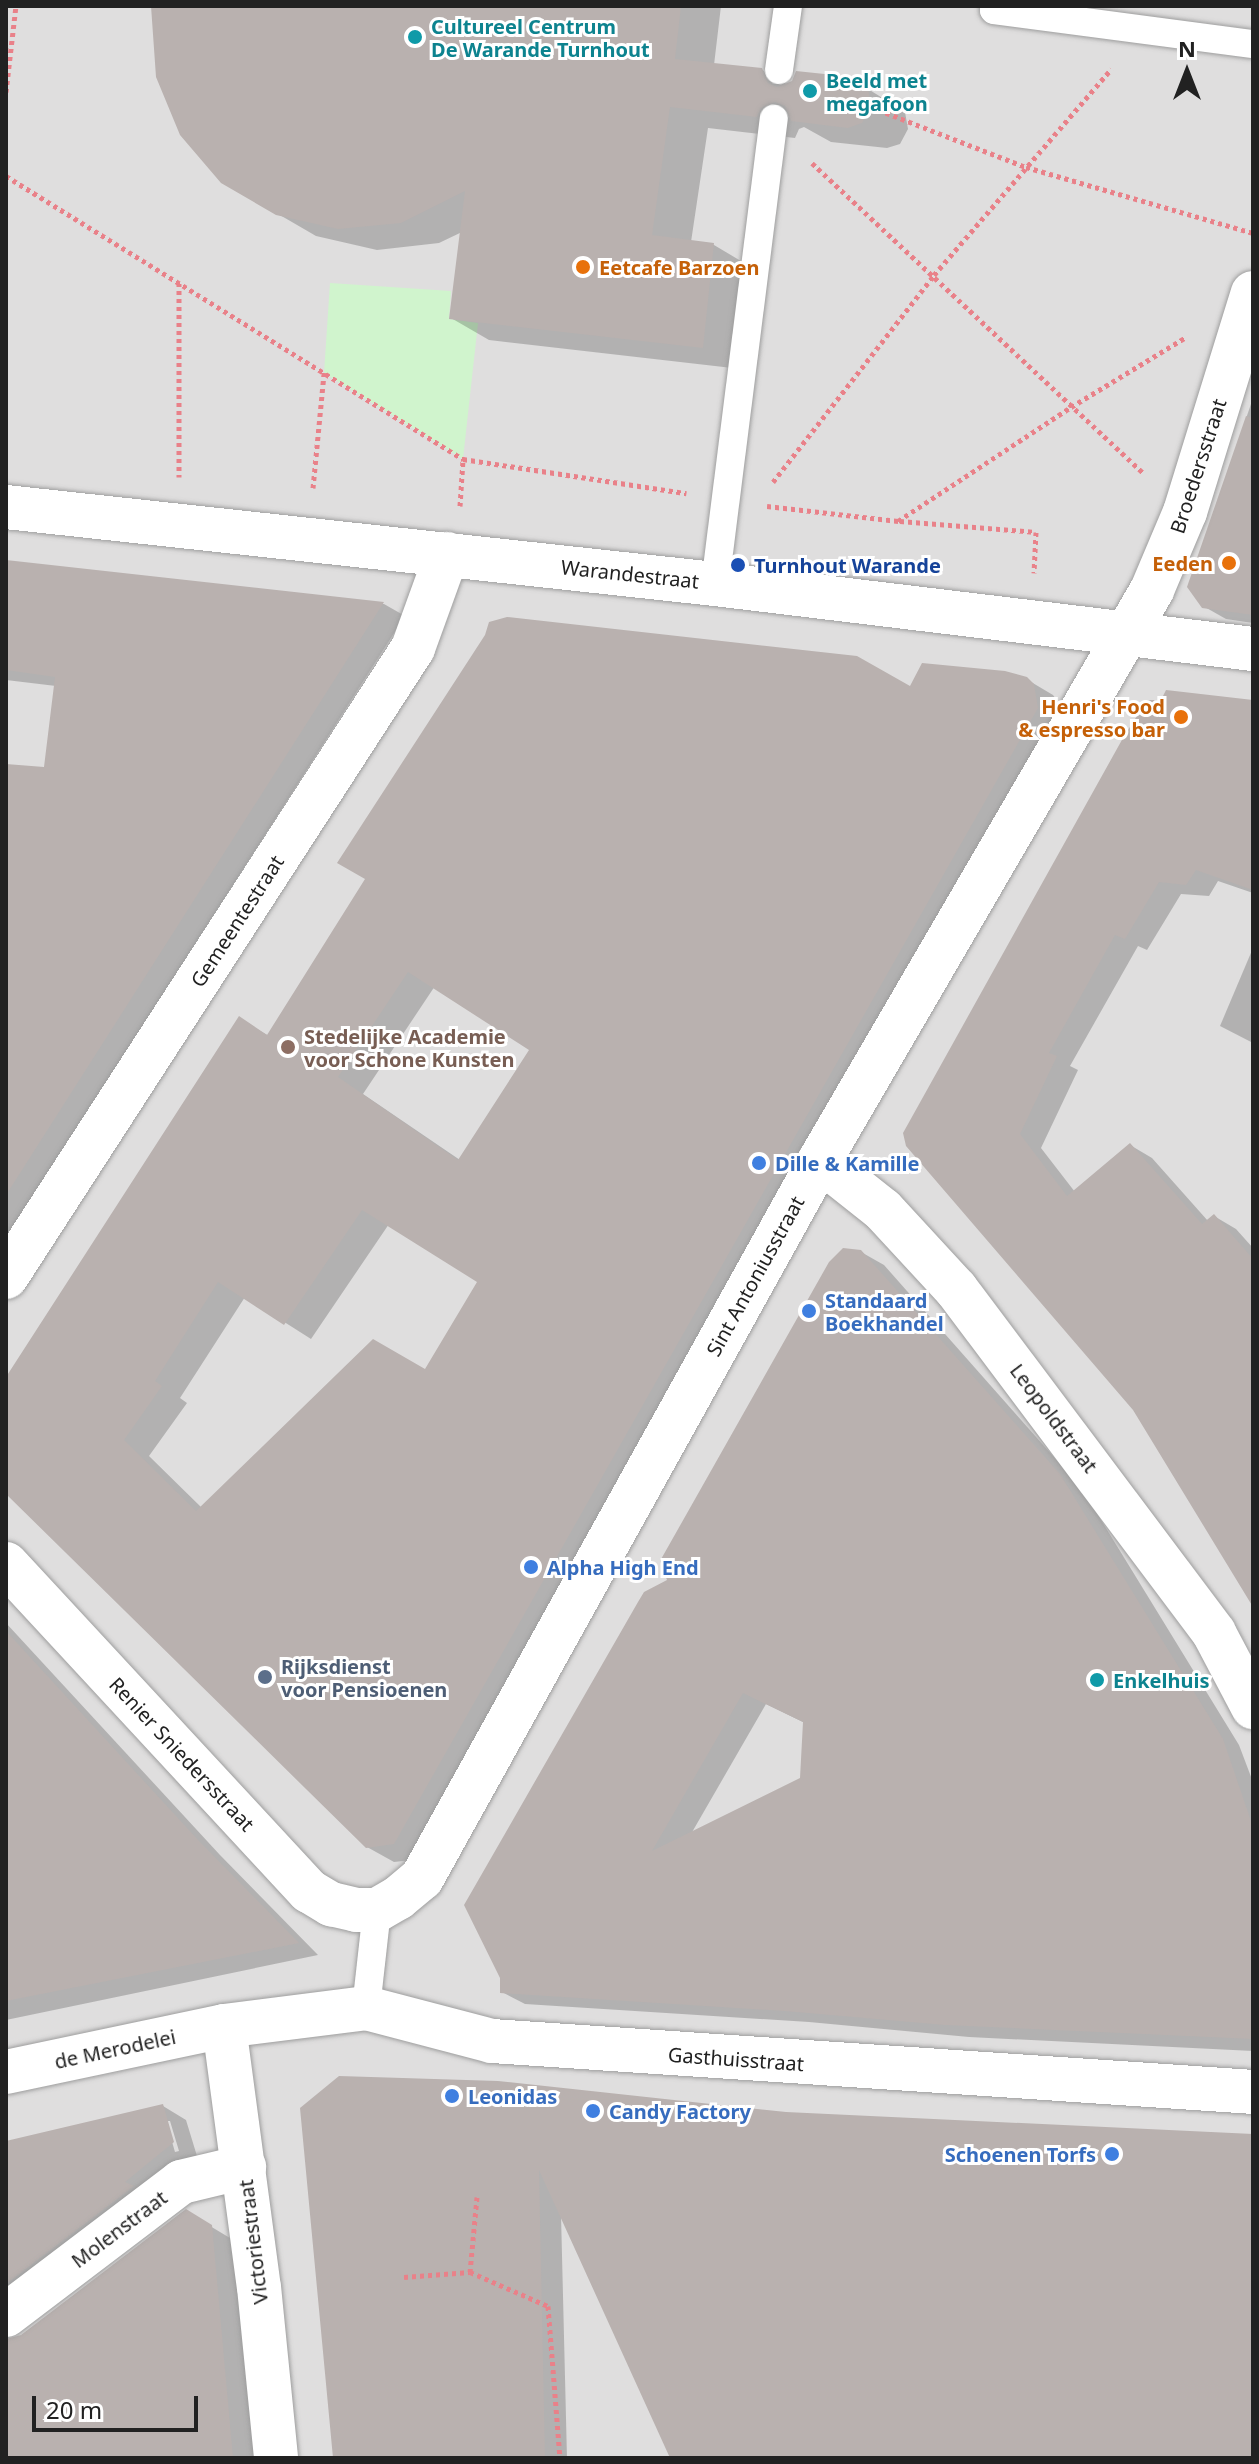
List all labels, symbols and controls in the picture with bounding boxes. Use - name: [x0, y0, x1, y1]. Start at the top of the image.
- place label: Cultureel Centrum De Warande Turnhout: [431, 14, 650, 61]
- marker: Cultureel Centrum De Warande Turnhout: [406, 28, 424, 46]
- north arrow: [1147, 32, 1227, 112]
- text: N: [1178, 33, 1196, 63]
- place label: Beeld met megafoon: [826, 68, 928, 115]
- marker: Beeld met megafoon: [801, 82, 819, 100]
- place label: Eetcafe Barzoen: [599, 255, 760, 279]
- marker: Eetcafe Barzoen: [574, 258, 592, 276]
- street label: Broedersstraat: [1165, 396, 1231, 536]
- place label: Eeden: [1152, 551, 1213, 575]
- place label: Turnhout Warande: [754, 553, 941, 577]
- marker: Eeden: [1220, 554, 1238, 572]
- street label: Warandestraat: [560, 555, 700, 593]
- marker: Turnhout Warande: [729, 556, 747, 574]
- place label: Henri's Food & espresso bar: [1018, 694, 1165, 741]
- marker: Henri's Food & espresso bar: [1172, 708, 1190, 726]
- street label: Gemeentestraat: [185, 851, 289, 991]
- place label: Stedelijke Academie voor Schone Kunsten: [304, 1024, 514, 1071]
- marker: Stedelijke Academie voor Schone Kunsten: [279, 1038, 297, 1056]
- place label: Dille & Kamille: [775, 1151, 919, 1175]
- marker: Dille & Kamille: [750, 1154, 768, 1172]
- street label: Sint Antoniusstraat: [701, 1192, 809, 1360]
- place label: Standaard Boekhandel: [825, 1288, 944, 1335]
- marker: Standaard Boekhandel: [800, 1302, 818, 1320]
- street label: Leopoldstraat: [1005, 1359, 1103, 1477]
- place label: Alpha High End: [547, 1555, 699, 1579]
- marker: Alpha High End: [522, 1558, 540, 1576]
- place label: Rijksdienst voor Pensioenen: [281, 1654, 447, 1701]
- marker: Rijksdienst voor Pensioenen: [256, 1668, 274, 1686]
- place label: Enkelhuis: [1113, 1668, 1210, 1692]
- marker: Enkelhuis: [1088, 1671, 1106, 1689]
- street label: Renier Sniedersstraat: [105, 1672, 259, 1836]
- street label: de Merodelei: [52, 2024, 178, 2074]
- street label: Gasthuisstraat: [667, 2042, 805, 2076]
- place label: Leonidas: [468, 2084, 557, 2108]
- marker: Leonidas: [443, 2087, 461, 2105]
- place label: Candy Factory: [609, 2099, 751, 2123]
- marker: Candy Factory: [584, 2102, 602, 2120]
- place label: Schoenen Torfs: [945, 2142, 1096, 2166]
- marker: Schoenen Torfs: [1103, 2145, 1121, 2163]
- street label: Victoriestraat: [233, 2178, 273, 2306]
- street label: Molenstraat: [67, 2185, 171, 2273]
- scale bar: [36, 2380, 202, 2430]
- text: 20 m: [46, 2393, 102, 2426]

